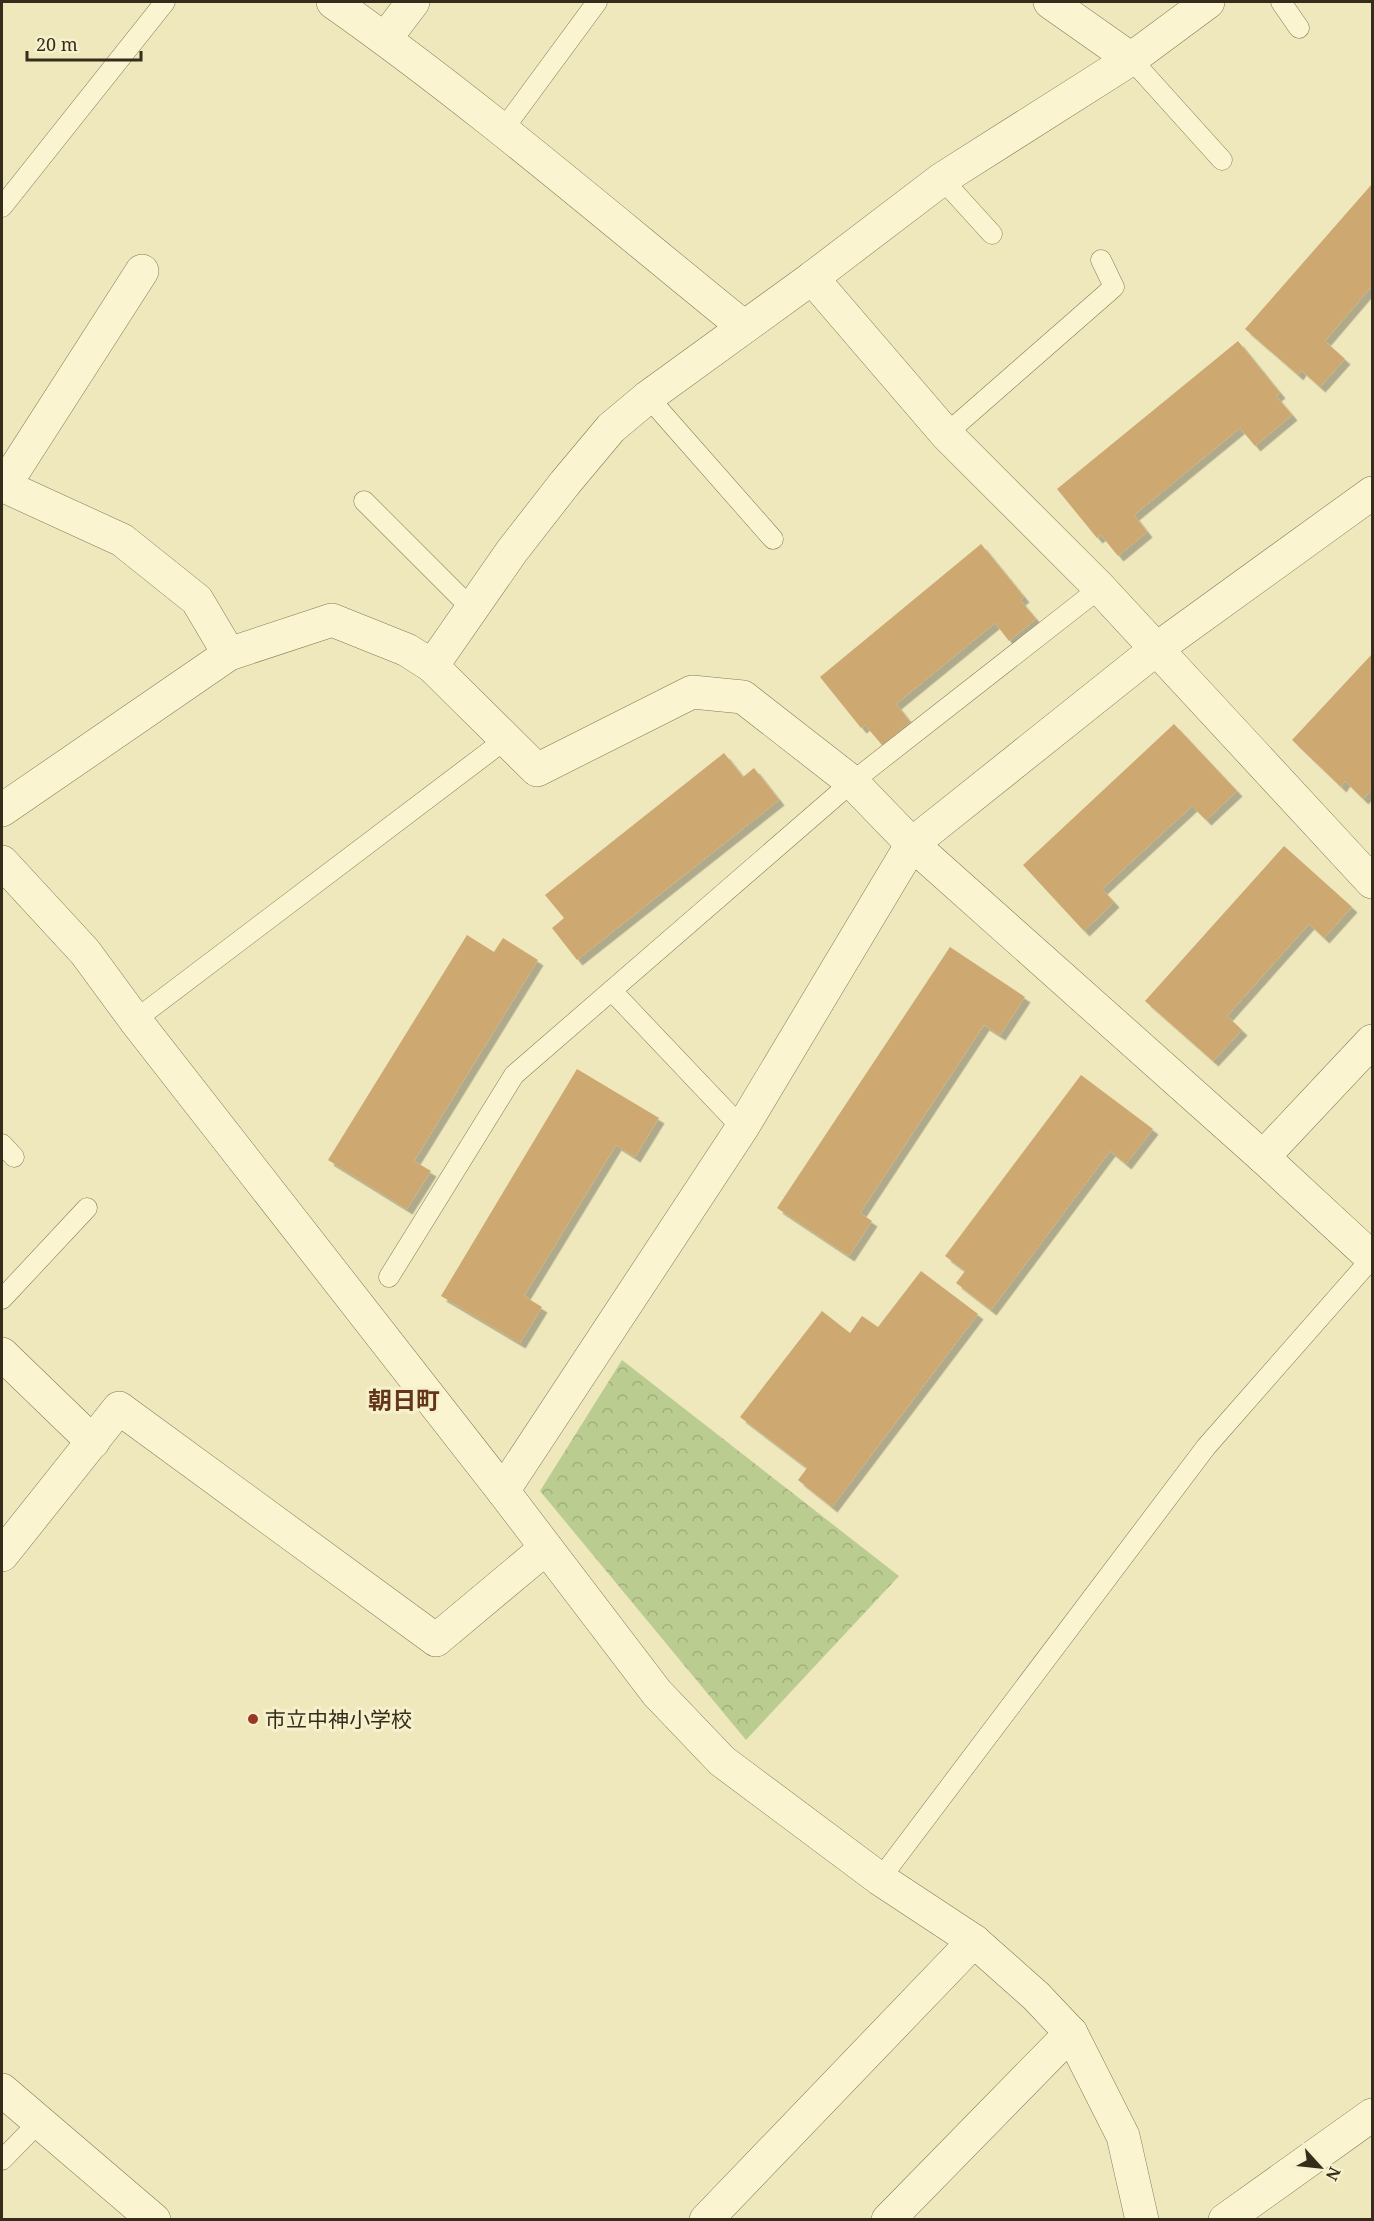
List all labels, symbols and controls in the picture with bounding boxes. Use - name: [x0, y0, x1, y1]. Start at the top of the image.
- scale bar: [27, 24, 141, 62]
- text: 20 m: [36, 32, 78, 56]
- district label: 朝日町: [368, 1383, 440, 1416]
- place label: 市立中神小学校: [265, 1705, 412, 1733]
- marker: 市立中神小学校: [246, 1712, 260, 1726]
- north arrow: [1290, 2137, 1350, 2197]
- text: N: [1321, 2163, 1346, 2185]

